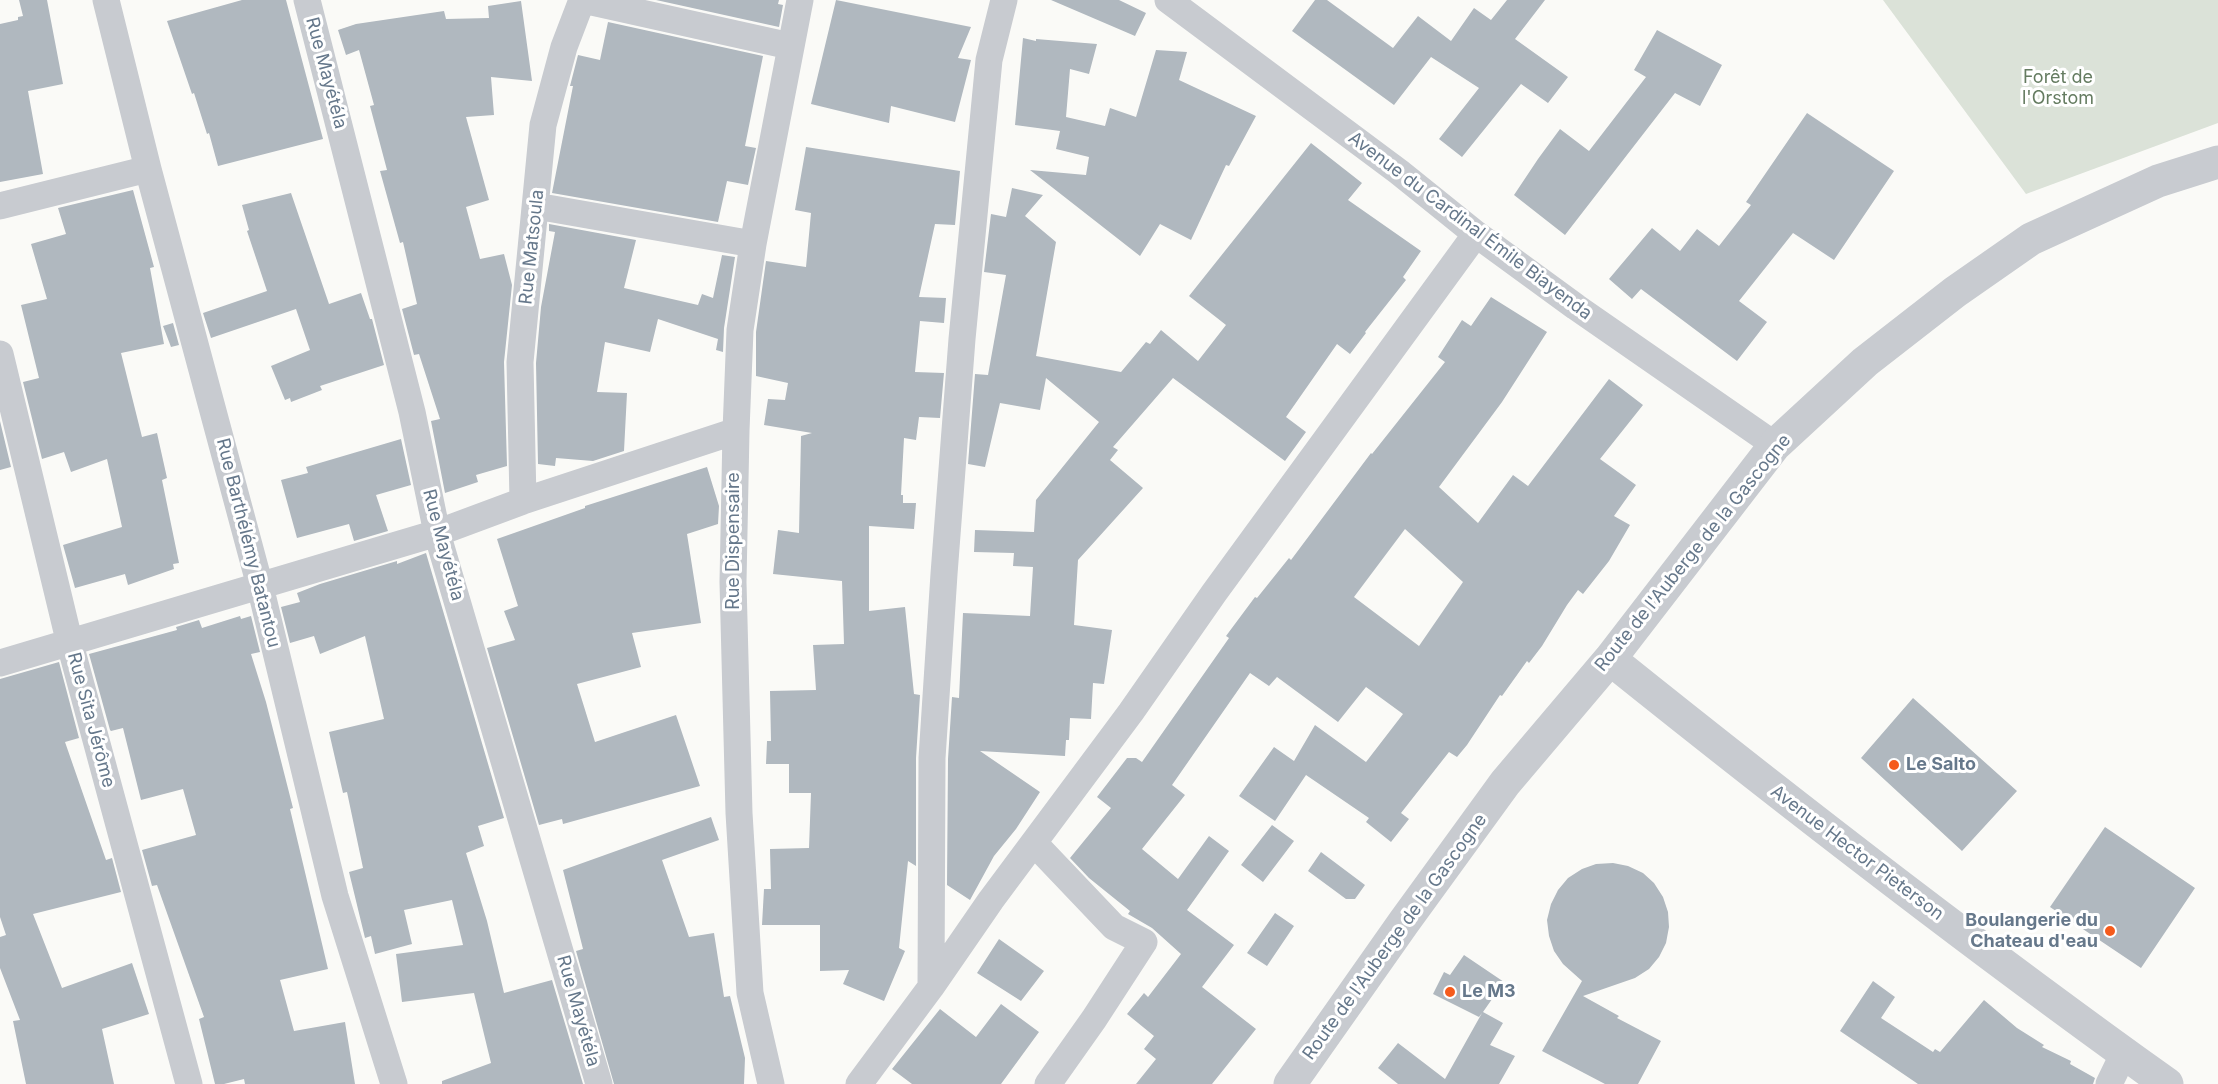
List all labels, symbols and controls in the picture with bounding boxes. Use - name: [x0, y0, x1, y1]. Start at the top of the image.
- street label: Rue Mayétéla: [301, 15, 351, 131]
- park label: Forêt de l'Orstom: [2022, 67, 2094, 110]
- street label: Avenue du Cardinal Émile Biayenda: [1344, 127, 1596, 325]
- street label: Rue Matsoula: [515, 189, 549, 305]
- street label: Route de l'Auberge de la Gascogne: [1591, 430, 1795, 676]
- street label: Rue Barthélémy Batantou: [212, 436, 284, 650]
- street label: Rue Dispensaire: [723, 472, 745, 610]
- street label: Rue Mayétéla: [418, 487, 468, 603]
- street label: Rue Sita Jérôme: [63, 650, 119, 790]
- place label: Le Salto: [1906, 754, 1976, 776]
- marker: Le Salto: [1887, 758, 1901, 772]
- street label: Avenue Hector Pieterson: [1766, 781, 1948, 925]
- street label: Route de l'Auberge de la Gascogne: [1298, 810, 1492, 1064]
- place label: Boulangerie du Chateau d'eau: [1965, 910, 2098, 952]
- marker: Boulangerie du Chateau d'eau: [2103, 924, 2117, 938]
- street label: Rue Mayétéla: [552, 953, 604, 1069]
- place label: Le M3: [1462, 981, 1516, 1003]
- marker: Le M3: [1443, 985, 1457, 999]

